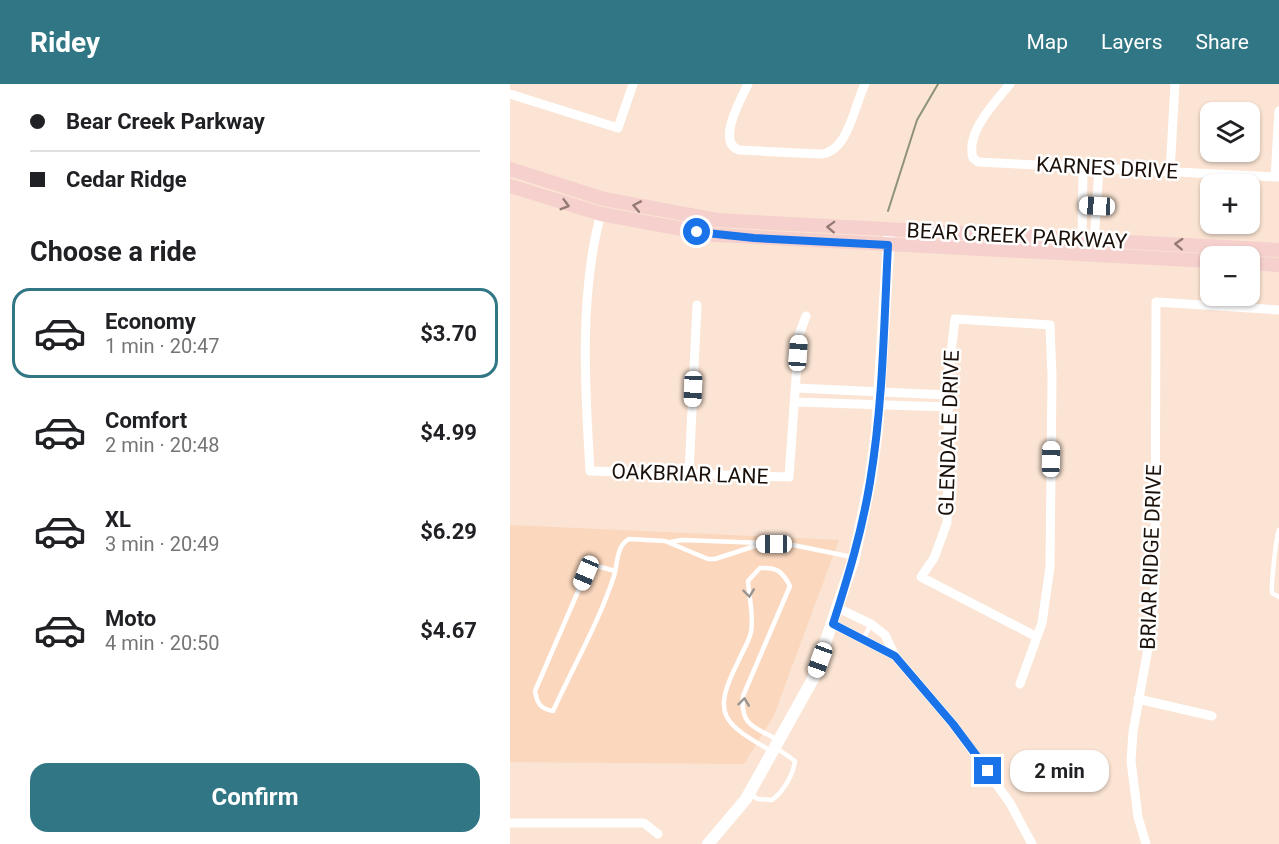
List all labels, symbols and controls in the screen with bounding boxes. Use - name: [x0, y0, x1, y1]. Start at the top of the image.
- text: Ridey: [30, 26, 100, 59]
- text: Map: [1026, 30, 1068, 54]
- text: Layers: [1101, 30, 1162, 54]
- text: Share: [1195, 30, 1249, 54]
- map controls: [1200, 102, 1260, 306]
- button: layers: [1200, 102, 1260, 162]
- text: Bear Creek Parkway: [66, 109, 265, 134]
- street label: KARNES DRIVE: [1035, 152, 1179, 184]
- text: Cedar Ridge: [66, 167, 187, 192]
- button: +: [1200, 174, 1260, 234]
- car: [1079, 196, 1115, 216]
- one-way arrow: [559, 198, 570, 210]
- one-way arrow: [632, 200, 642, 213]
- route start: [683, 218, 710, 245]
- street label: BEAR CREEK PARKWAY: [906, 218, 1128, 254]
- one-way arrow: [826, 220, 835, 233]
- text: Choose a ride: [30, 236, 196, 268]
- one-way arrow: [1174, 238, 1183, 251]
- button: −: [1200, 246, 1260, 306]
- icon: car: [33, 306, 87, 360]
- text: Economy: [105, 309, 196, 334]
- text: $3.70: [420, 321, 477, 346]
- text: 1 min · 20:47: [105, 334, 220, 358]
- car: [788, 334, 808, 372]
- street label: GLENDALE DRIVE: [934, 350, 964, 516]
- car: [683, 371, 703, 407]
- icon: car: [33, 405, 87, 459]
- text: Comfort: [105, 408, 187, 433]
- text: $4.99: [420, 420, 477, 445]
- text: 2 min · 20:48: [105, 433, 220, 457]
- car: [1042, 441, 1060, 477]
- street label: OAKBRIAR LANE: [611, 459, 769, 489]
- street label: BRIAR RIDGE DRIVE: [1136, 464, 1166, 650]
- icon: car: [33, 504, 87, 558]
- text: XL: [105, 507, 131, 532]
- text: $6.29: [420, 519, 477, 544]
- text: 3 min · 20:49: [105, 532, 220, 556]
- car: [756, 535, 792, 553]
- car: [571, 553, 601, 593]
- one-way arrow: [742, 589, 755, 598]
- icon: car: [33, 603, 87, 657]
- text: Moto: [105, 606, 156, 631]
- text: $4.67: [420, 618, 477, 643]
- text: 4 min · 20:50: [105, 631, 220, 655]
- car: [805, 640, 835, 680]
- one-way arrow: [737, 697, 749, 707]
- callout: 2 min: [1009, 750, 1108, 792]
- route end: [974, 757, 1001, 784]
- text: 2 min: [1034, 759, 1085, 783]
- button: Confirm: [30, 763, 480, 832]

